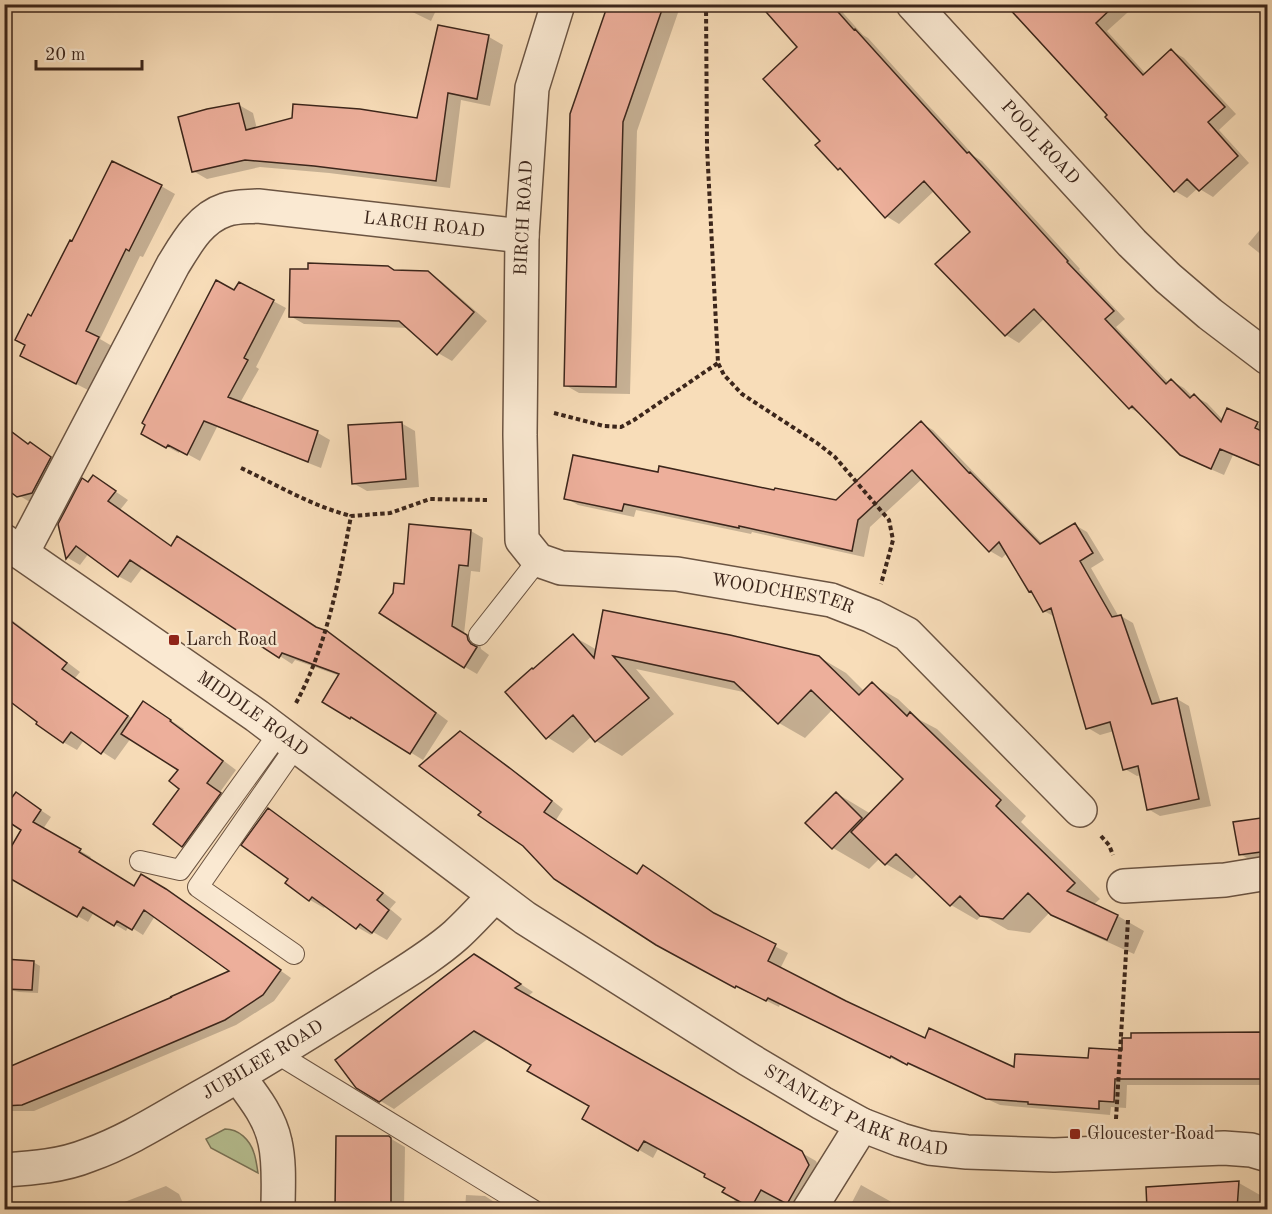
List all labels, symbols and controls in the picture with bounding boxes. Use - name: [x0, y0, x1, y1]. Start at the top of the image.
- scale bar: [36, 33, 142, 71]
- text: 20 m: [45, 46, 85, 64]
- street label: POOL ROAD: [997, 97, 1083, 188]
- street label: BIRCH ROAD: [512, 160, 536, 276]
- street label: LARCH ROAD: [362, 209, 486, 241]
- street label: WOODCHESTER: [710, 571, 857, 617]
- place label: Larch Road: [186, 631, 277, 649]
- marker: Larch Road: [167, 633, 181, 647]
- street label: MIDDLE ROAD: [194, 668, 311, 760]
- street label: JUBILEE ROAD: [199, 1017, 326, 1103]
- street label: STANLEY PARK ROAD: [761, 1062, 949, 1159]
- place label: Gloucester Road: [1087, 1125, 1214, 1143]
- marker: Gloucester Road: [1068, 1127, 1082, 1141]

